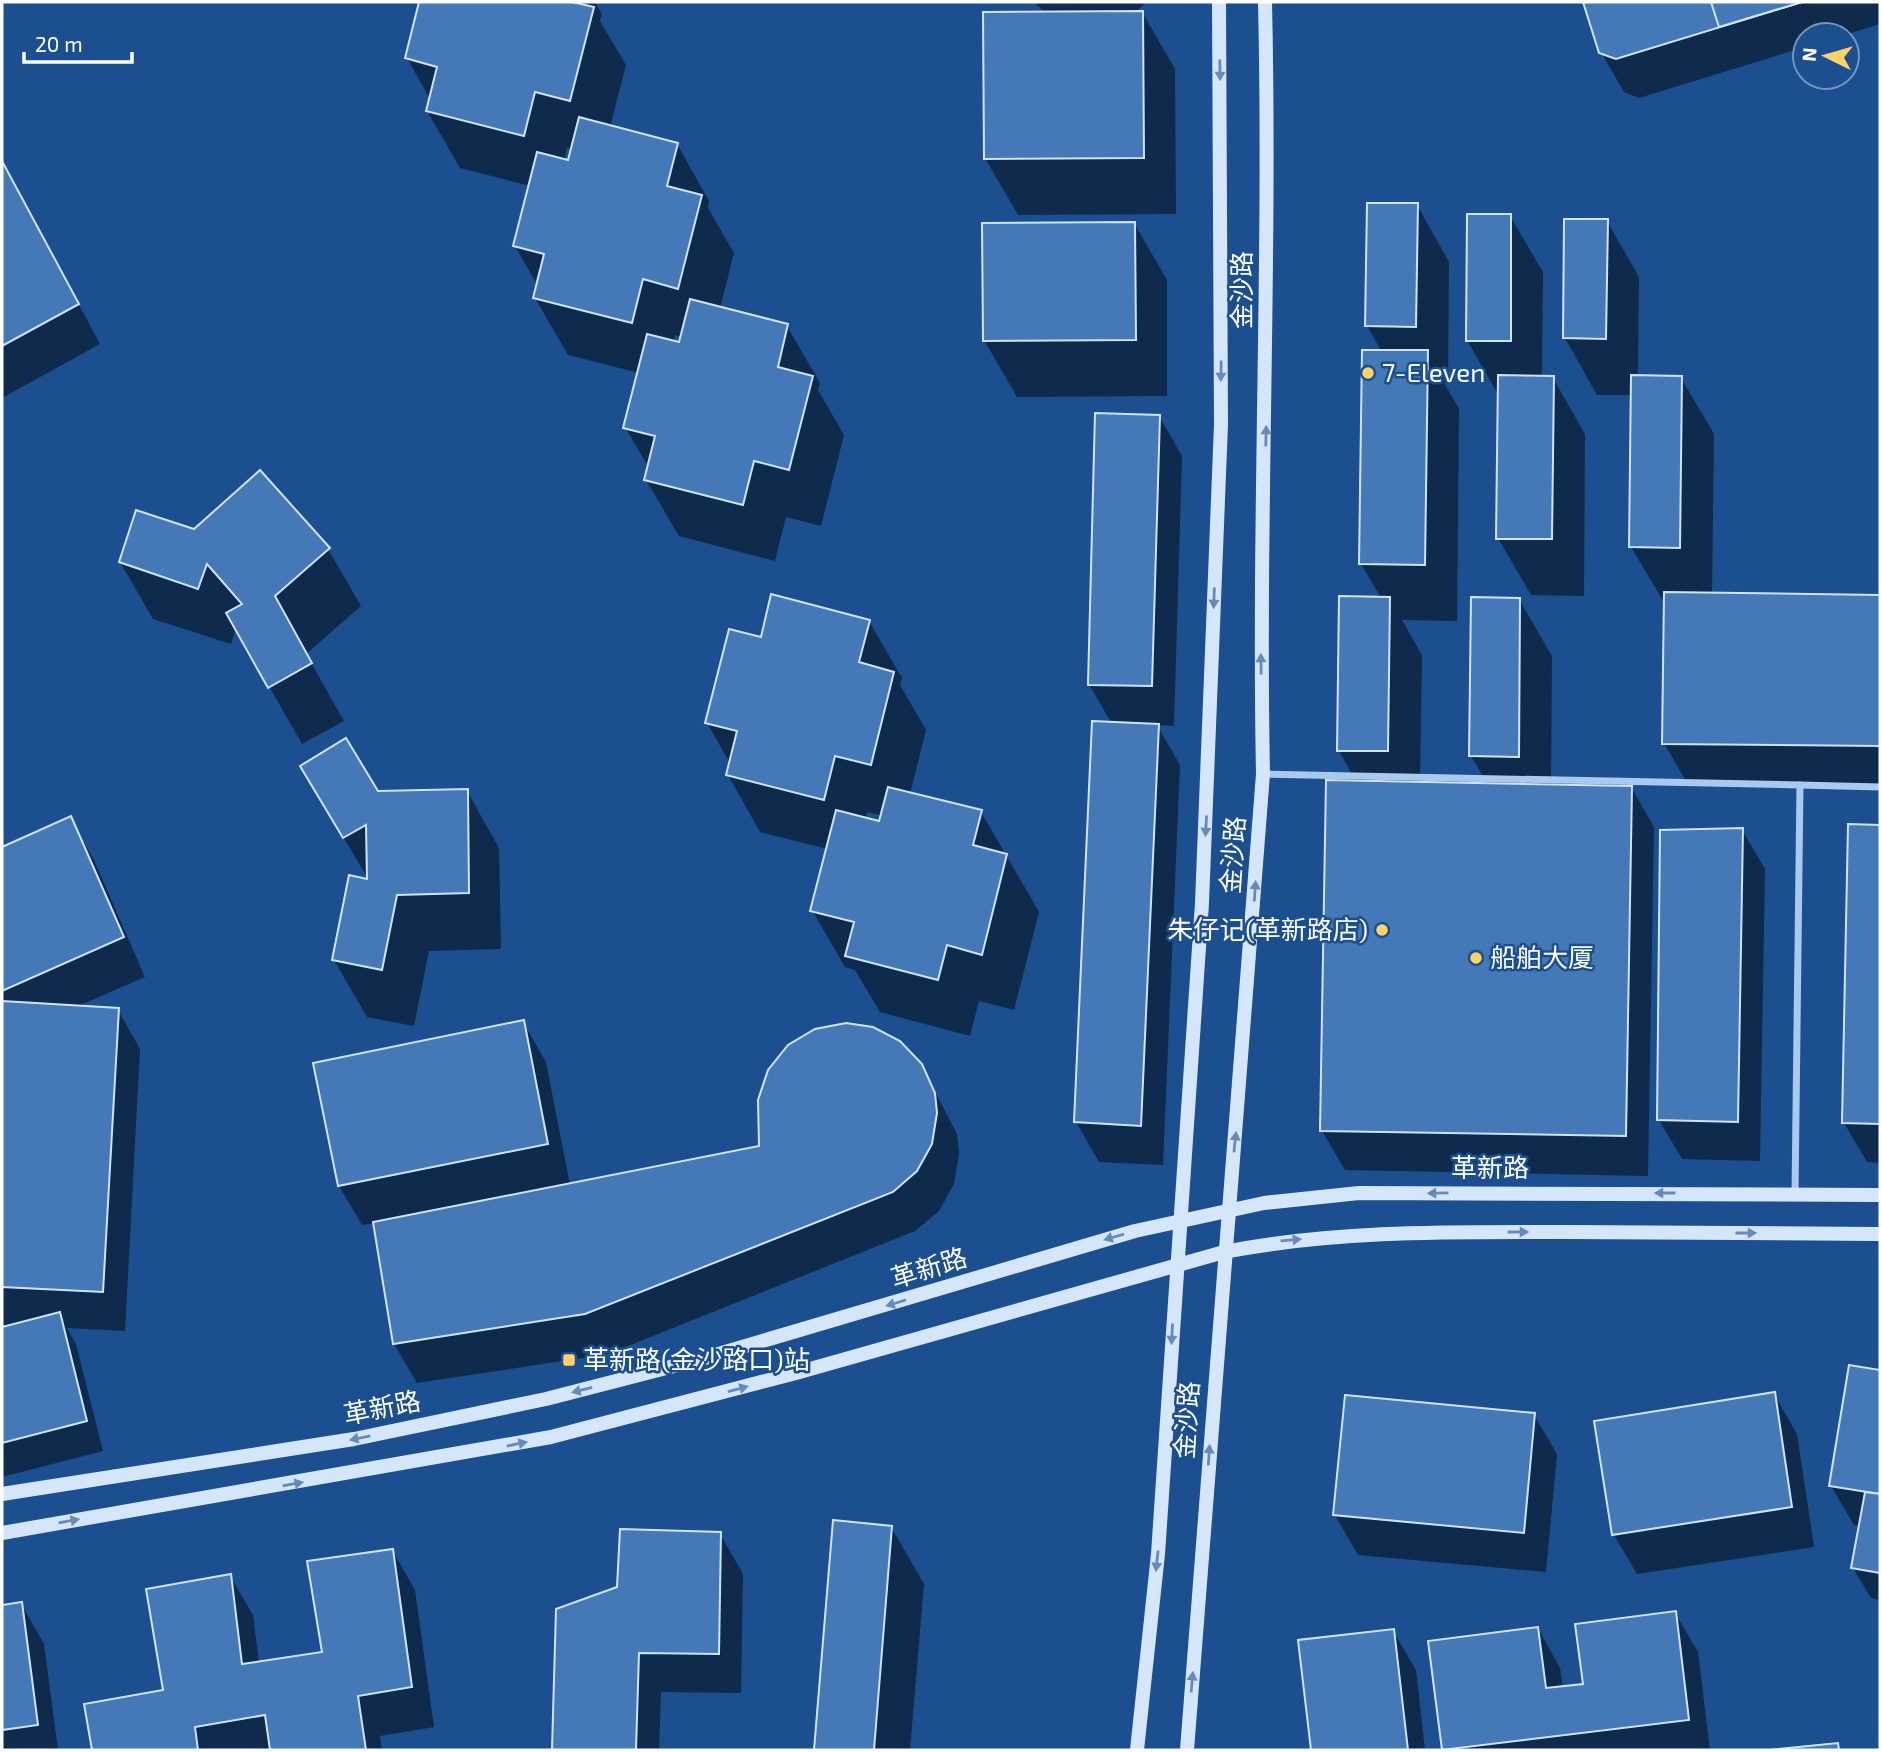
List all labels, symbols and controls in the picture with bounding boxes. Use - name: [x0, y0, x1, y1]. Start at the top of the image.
- scale bar: [24, 21, 133, 65]
- north arrow: [1791, 21, 1861, 91]
- text: 20 m: [35, 31, 83, 56]
- text: N: [1797, 47, 1821, 62]
- one-way arrow: [1214, 59, 1225, 81]
- street label: 金沙路: [1225, 251, 1256, 329]
- place label: 7-Eleven: [1382, 356, 1485, 387]
- one-way arrow: [1215, 360, 1227, 382]
- marker: 7-Eleven: [1360, 365, 1376, 381]
- one-way arrow: [1260, 425, 1271, 447]
- one-way arrow: [1209, 588, 1220, 610]
- one-way arrow: [1255, 652, 1267, 674]
- one-way arrow: [1200, 815, 1211, 837]
- street label: 金沙路: [1213, 815, 1250, 895]
- one-way arrow: [1250, 879, 1261, 901]
- place label: 朱仔记(革新路店): [1167, 913, 1368, 944]
- marker: 朱仔记(革新路店): [1374, 922, 1390, 938]
- place label: 船舶大厦: [1490, 941, 1594, 972]
- marker: 船舶大厦: [1468, 950, 1484, 966]
- one-way arrow: [1229, 1131, 1240, 1153]
- street label: 革新路: [1451, 1151, 1529, 1182]
- one-way arrow: [1426, 1187, 1448, 1199]
- one-way arrow: [1654, 1187, 1676, 1199]
- one-way arrow: [1508, 1226, 1530, 1238]
- one-way arrow: [1735, 1227, 1757, 1239]
- one-way arrow: [1103, 1233, 1124, 1243]
- one-way arrow: [1280, 1235, 1302, 1246]
- street label: 革新路: [887, 1240, 970, 1293]
- one-way arrow: [885, 1299, 906, 1309]
- one-way arrow: [1167, 1324, 1178, 1346]
- place label: 革新路(金沙路口)站: [583, 1343, 810, 1374]
- marker: 革新路(金沙路口)站: [561, 1352, 577, 1368]
- street label: 金沙路: [1167, 1380, 1204, 1460]
- street label: 革新路: [340, 1384, 423, 1429]
- one-way arrow: [728, 1384, 749, 1394]
- one-way arrow: [571, 1385, 593, 1396]
- one-way arrow: [349, 1432, 371, 1443]
- one-way arrow: [506, 1438, 528, 1449]
- one-way arrow: [1204, 1444, 1215, 1466]
- one-way arrow: [283, 1478, 305, 1489]
- one-way arrow: [58, 1515, 80, 1526]
- one-way arrow: [1151, 1551, 1162, 1573]
- one-way arrow: [1187, 1671, 1198, 1693]

